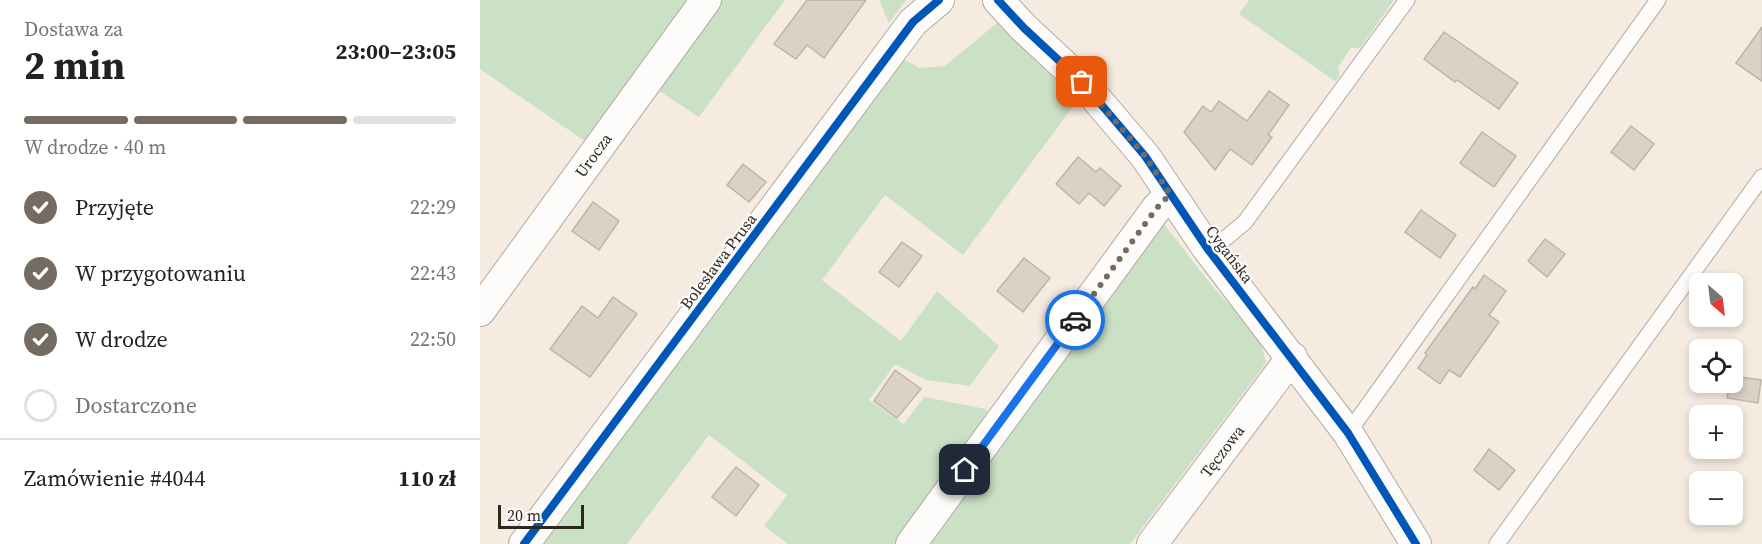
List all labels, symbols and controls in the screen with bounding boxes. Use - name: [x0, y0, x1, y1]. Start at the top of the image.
- text: Dostawa za: [24, 15, 123, 43]
- text: 23:00–23:05: [336, 36, 456, 66]
- text: 2 min: [24, 39, 125, 92]
- pin: [1056, 56, 1107, 107]
- icon: bag: [1065, 65, 1098, 98]
- street label: Urocza: [569, 128, 617, 182]
- text: W drodze · 40 m: [24, 133, 166, 161]
- icon: check: [24, 191, 57, 224]
- text: Przyjęte: [75, 192, 154, 222]
- text: 22:29: [410, 193, 456, 221]
- street label: Bolesława Prusa: [675, 208, 762, 314]
- street label: Cygańska: [1201, 220, 1260, 288]
- icon: check: [24, 257, 57, 290]
- text: W przygotowaniu: [75, 258, 246, 288]
- text: 22:43: [410, 259, 456, 287]
- north arrow: [1689, 273, 1743, 327]
- map controls: [1689, 273, 1743, 525]
- courier: [1045, 290, 1105, 350]
- icon: car: [1059, 304, 1092, 337]
- icon: check: [24, 323, 57, 356]
- text: W drodze: [75, 324, 168, 354]
- text: 22:50: [410, 325, 456, 353]
- button: locate: [1689, 339, 1743, 393]
- text: Dostarczone: [75, 390, 197, 420]
- button: +: [1689, 405, 1743, 459]
- street label: Tęczowa: [1195, 419, 1250, 482]
- pin: [939, 444, 990, 495]
- icon: home: [948, 453, 981, 486]
- text: Zamówienie #4044: [24, 463, 206, 493]
- text: 110 zł: [398, 463, 456, 493]
- button: −: [1689, 471, 1743, 525]
- scale bar: [498, 502, 584, 530]
- text: 20 m: [507, 504, 541, 526]

